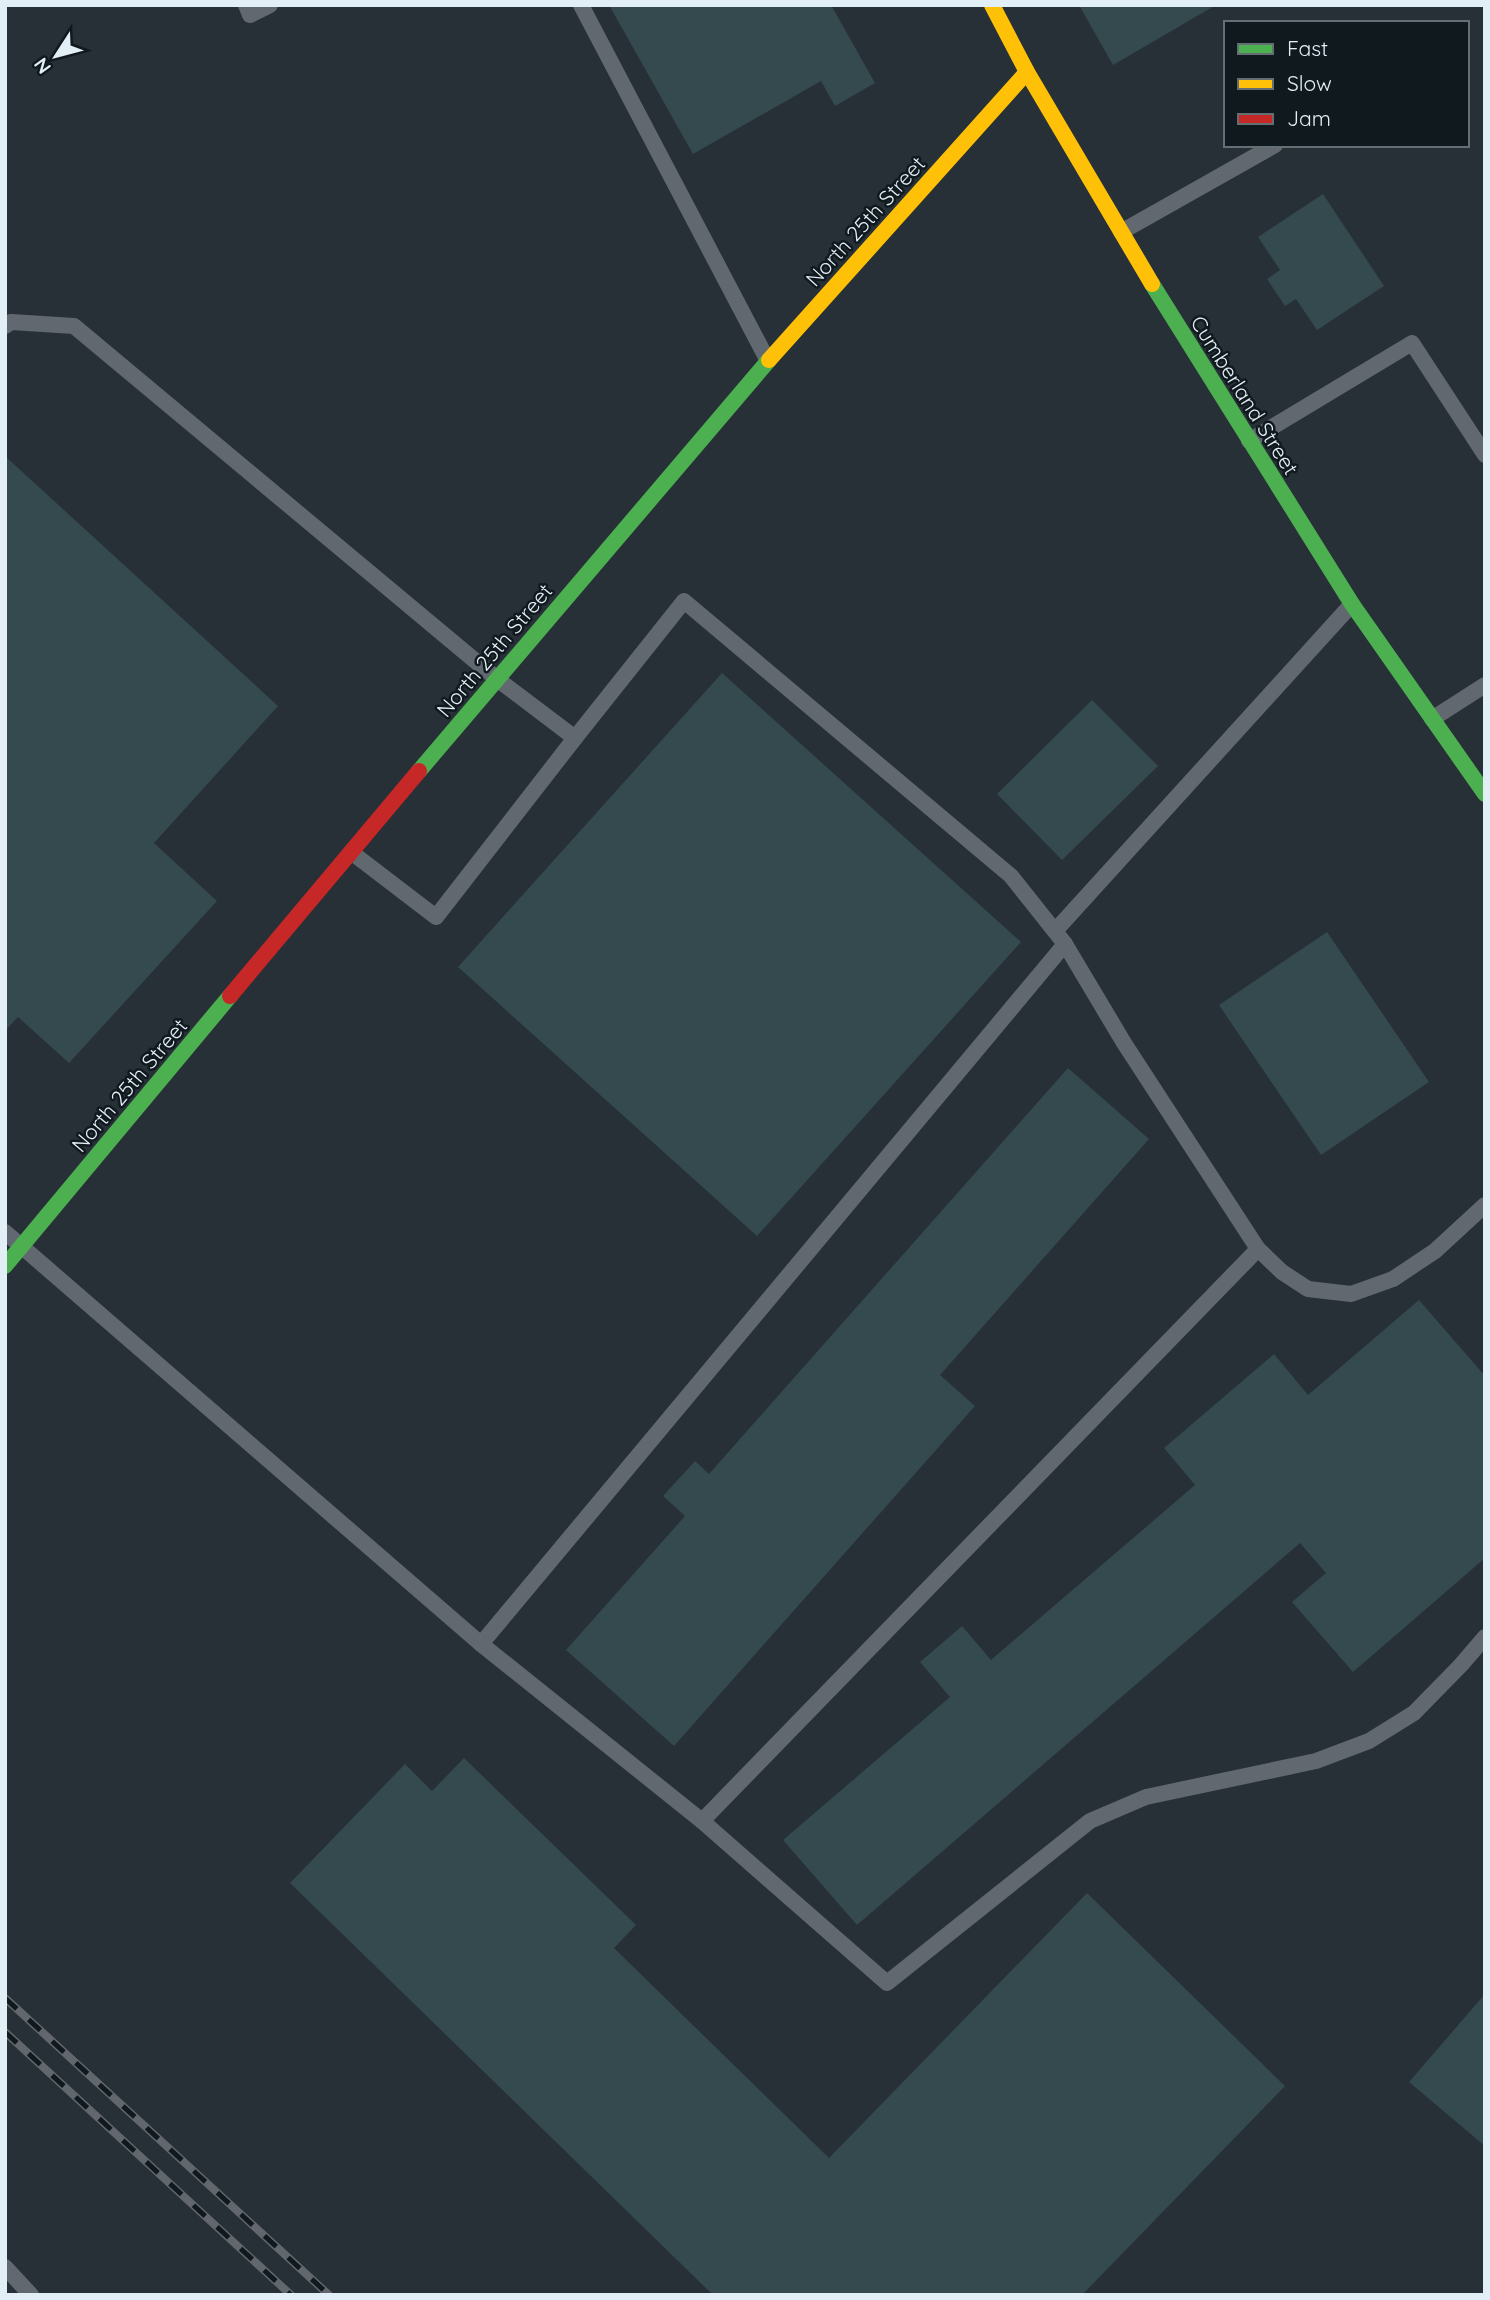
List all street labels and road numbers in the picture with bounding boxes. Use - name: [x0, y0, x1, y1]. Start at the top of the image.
- street label: North 25th Street: [800, 151, 930, 291]
- street label: Cumberland Street: [1185, 310, 1305, 480]
- street label: North 25th Street: [431, 578, 557, 722]
- street label: North 25th Street: [66, 1013, 192, 1157]

